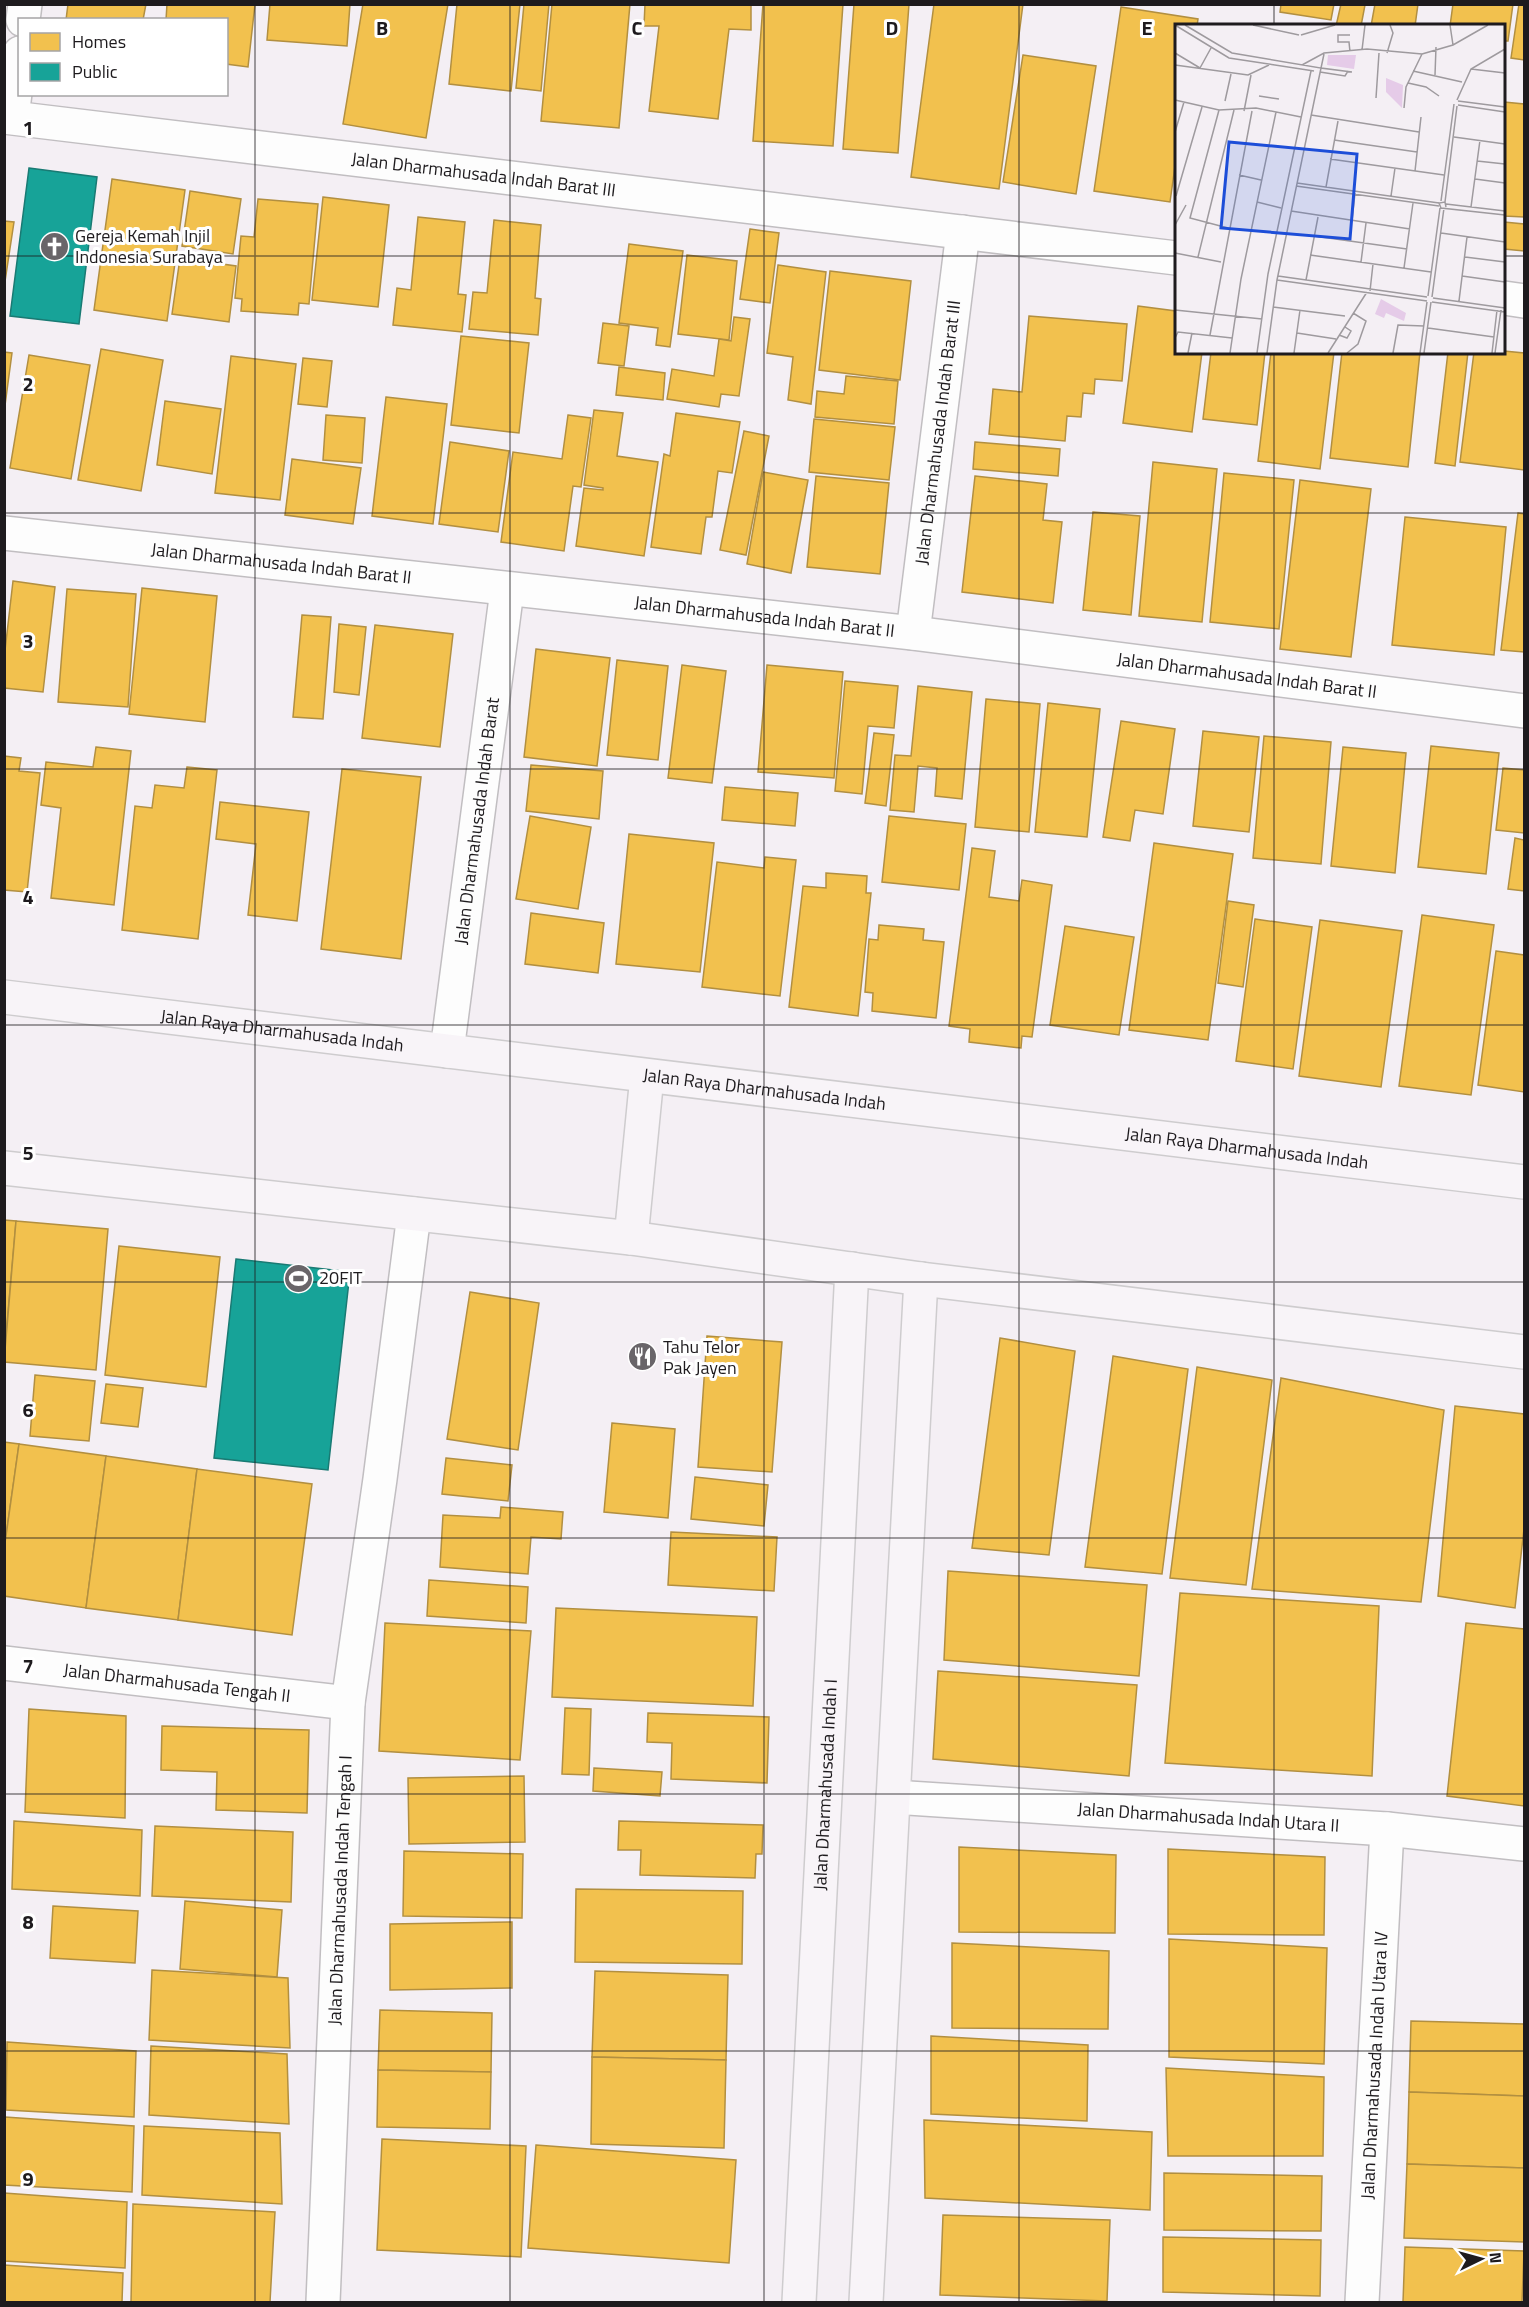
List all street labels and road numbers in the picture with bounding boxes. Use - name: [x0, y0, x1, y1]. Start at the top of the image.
- street label: Jalan Dharmahusada Indah Barat III: [350, 145, 617, 203]
- street label: Jalan Dharmahusada Indah Barat III: [908, 299, 967, 566]
- street label: Jalan Dharmahusada Indah Barat II: [150, 535, 413, 591]
- street label: Jalan Dharmahusada Indah Barat II: [633, 588, 896, 644]
- street label: Jalan Dharmahusada Indah Barat II: [1115, 645, 1378, 705]
- street label: Jalan Dharmahusada Indah Barat: [447, 695, 506, 946]
- street label: Jalan Raya Dharmahusada Indah: [159, 1002, 405, 1059]
- street label: Jalan Raya Dharmahusada Indah: [641, 1061, 888, 1117]
- street label: Jalan Raya Dharmahusada Indah: [1124, 1120, 1370, 1176]
- street label: Jalan Dharmahusada Tengah II: [62, 1656, 292, 1709]
- street label: Jalan Dharmahusada Indah I: [806, 1678, 844, 1891]
- street label: Jalan Dharmahusada Indah Tengah I: [321, 1755, 359, 2026]
- street label: Jalan Dharmahusada Indah Utara II: [1077, 1795, 1340, 1839]
- street label: Jalan Dharmahusada Indah Utara IV: [1353, 1930, 1395, 2200]

